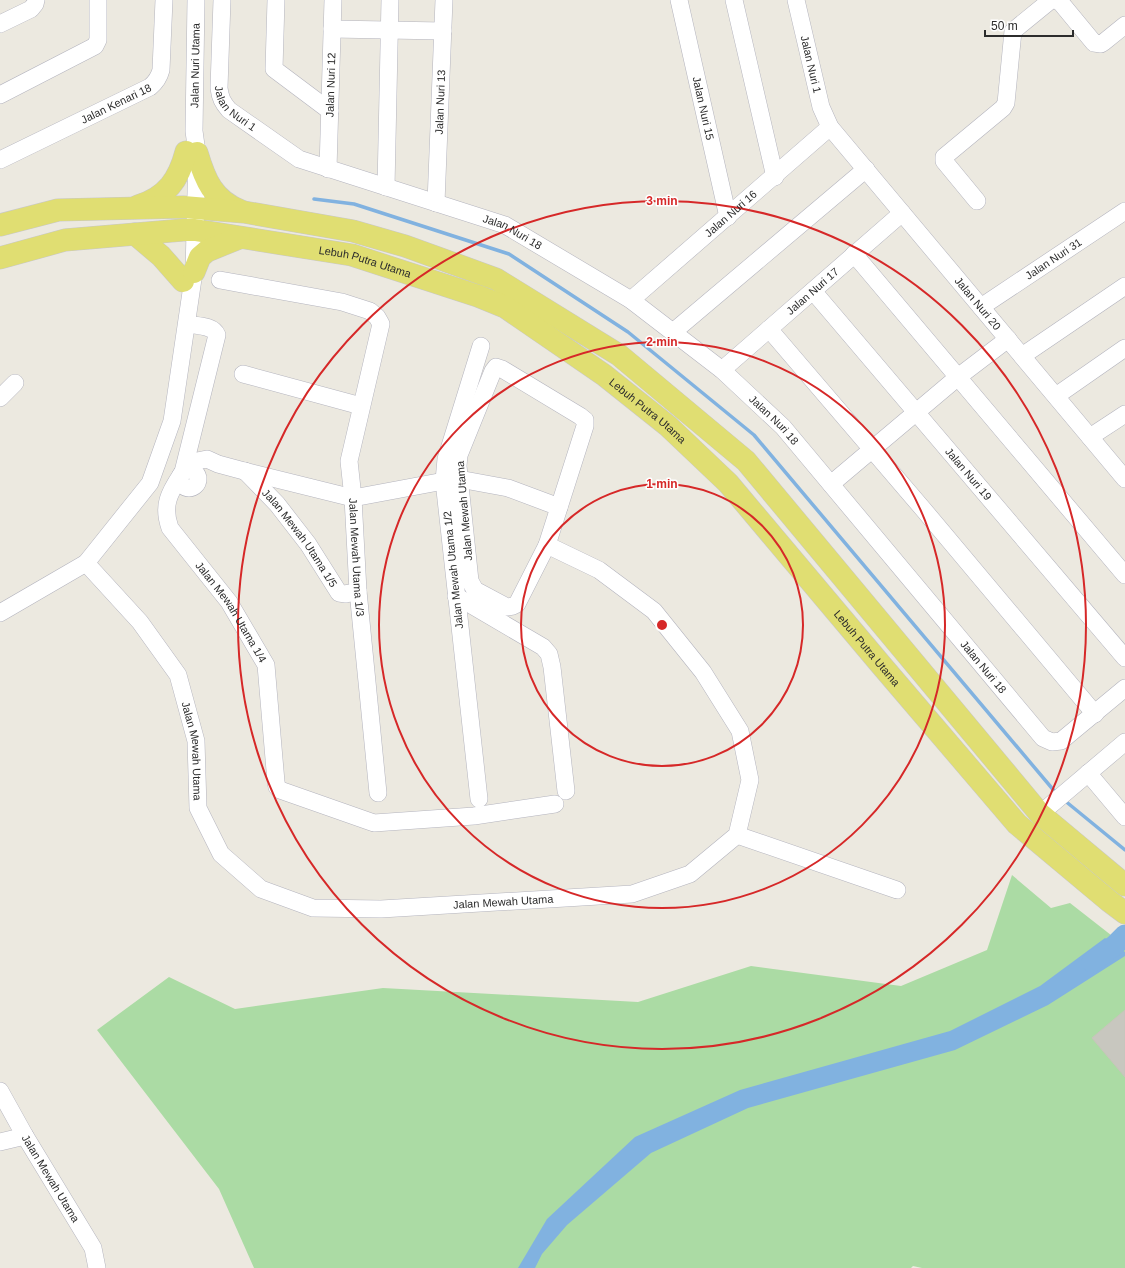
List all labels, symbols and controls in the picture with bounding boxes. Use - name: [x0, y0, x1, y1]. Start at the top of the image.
- scale bar: [985, 12, 1073, 38]
- text: 50 m: [991, 19, 1018, 33]
- street label: Jalan Nuri Utama: [188, 22, 202, 108]
- street label: Jalan Nuri 1: [798, 34, 824, 94]
- street label: Jalan Nuri 12: [324, 52, 337, 118]
- street label: Jalan Nuri 13: [433, 69, 447, 135]
- street label: Jalan Nuri 15: [690, 75, 716, 141]
- street label: Jalan Kenari 18: [79, 81, 153, 126]
- street label: Jalan Nuri 1: [213, 85, 258, 133]
- street label: Jalan Nuri 16: [702, 188, 759, 239]
- text: 3 min: [646, 194, 678, 208]
- street label: Jalan Nuri 18: [481, 212, 544, 252]
- street label: Jalan Nuri 31: [1023, 236, 1084, 282]
- street label: Lebuh Putra Utama: [318, 244, 414, 280]
- street label: Jalan Nuri 17: [784, 265, 841, 317]
- street label: Jalan Nuri 20: [952, 275, 1003, 332]
- text: 2 min: [646, 335, 678, 349]
- street label: Lebuh Putra Utama: [607, 376, 689, 446]
- street label: Jalan Nuri 18: [747, 393, 801, 447]
- street label: Jalan Nuri 19: [943, 445, 994, 502]
- street label: Jalan Mewah Utama: [454, 460, 474, 561]
- text: 1 min: [646, 477, 678, 491]
- street label: Jalan Mewah Utama 1/5: [260, 487, 340, 589]
- street label: Jalan Mewah Utama 1/3: [347, 498, 367, 617]
- street label: Jalan Mewah Utama 1/2: [441, 510, 465, 630]
- street label: Jalan Mewah Utama 1/4: [193, 559, 269, 664]
- street label: Lebuh Putra Utama: [832, 608, 903, 689]
- centre of rings: [655, 618, 669, 632]
- street label: Jalan Nuri 18: [958, 638, 1009, 696]
- street label: Jalan Mewah Utama: [179, 700, 204, 802]
- street label: Jalan Mewah Utama: [453, 893, 555, 911]
- street label: Jalan Mewah Utama: [20, 1132, 82, 1225]

